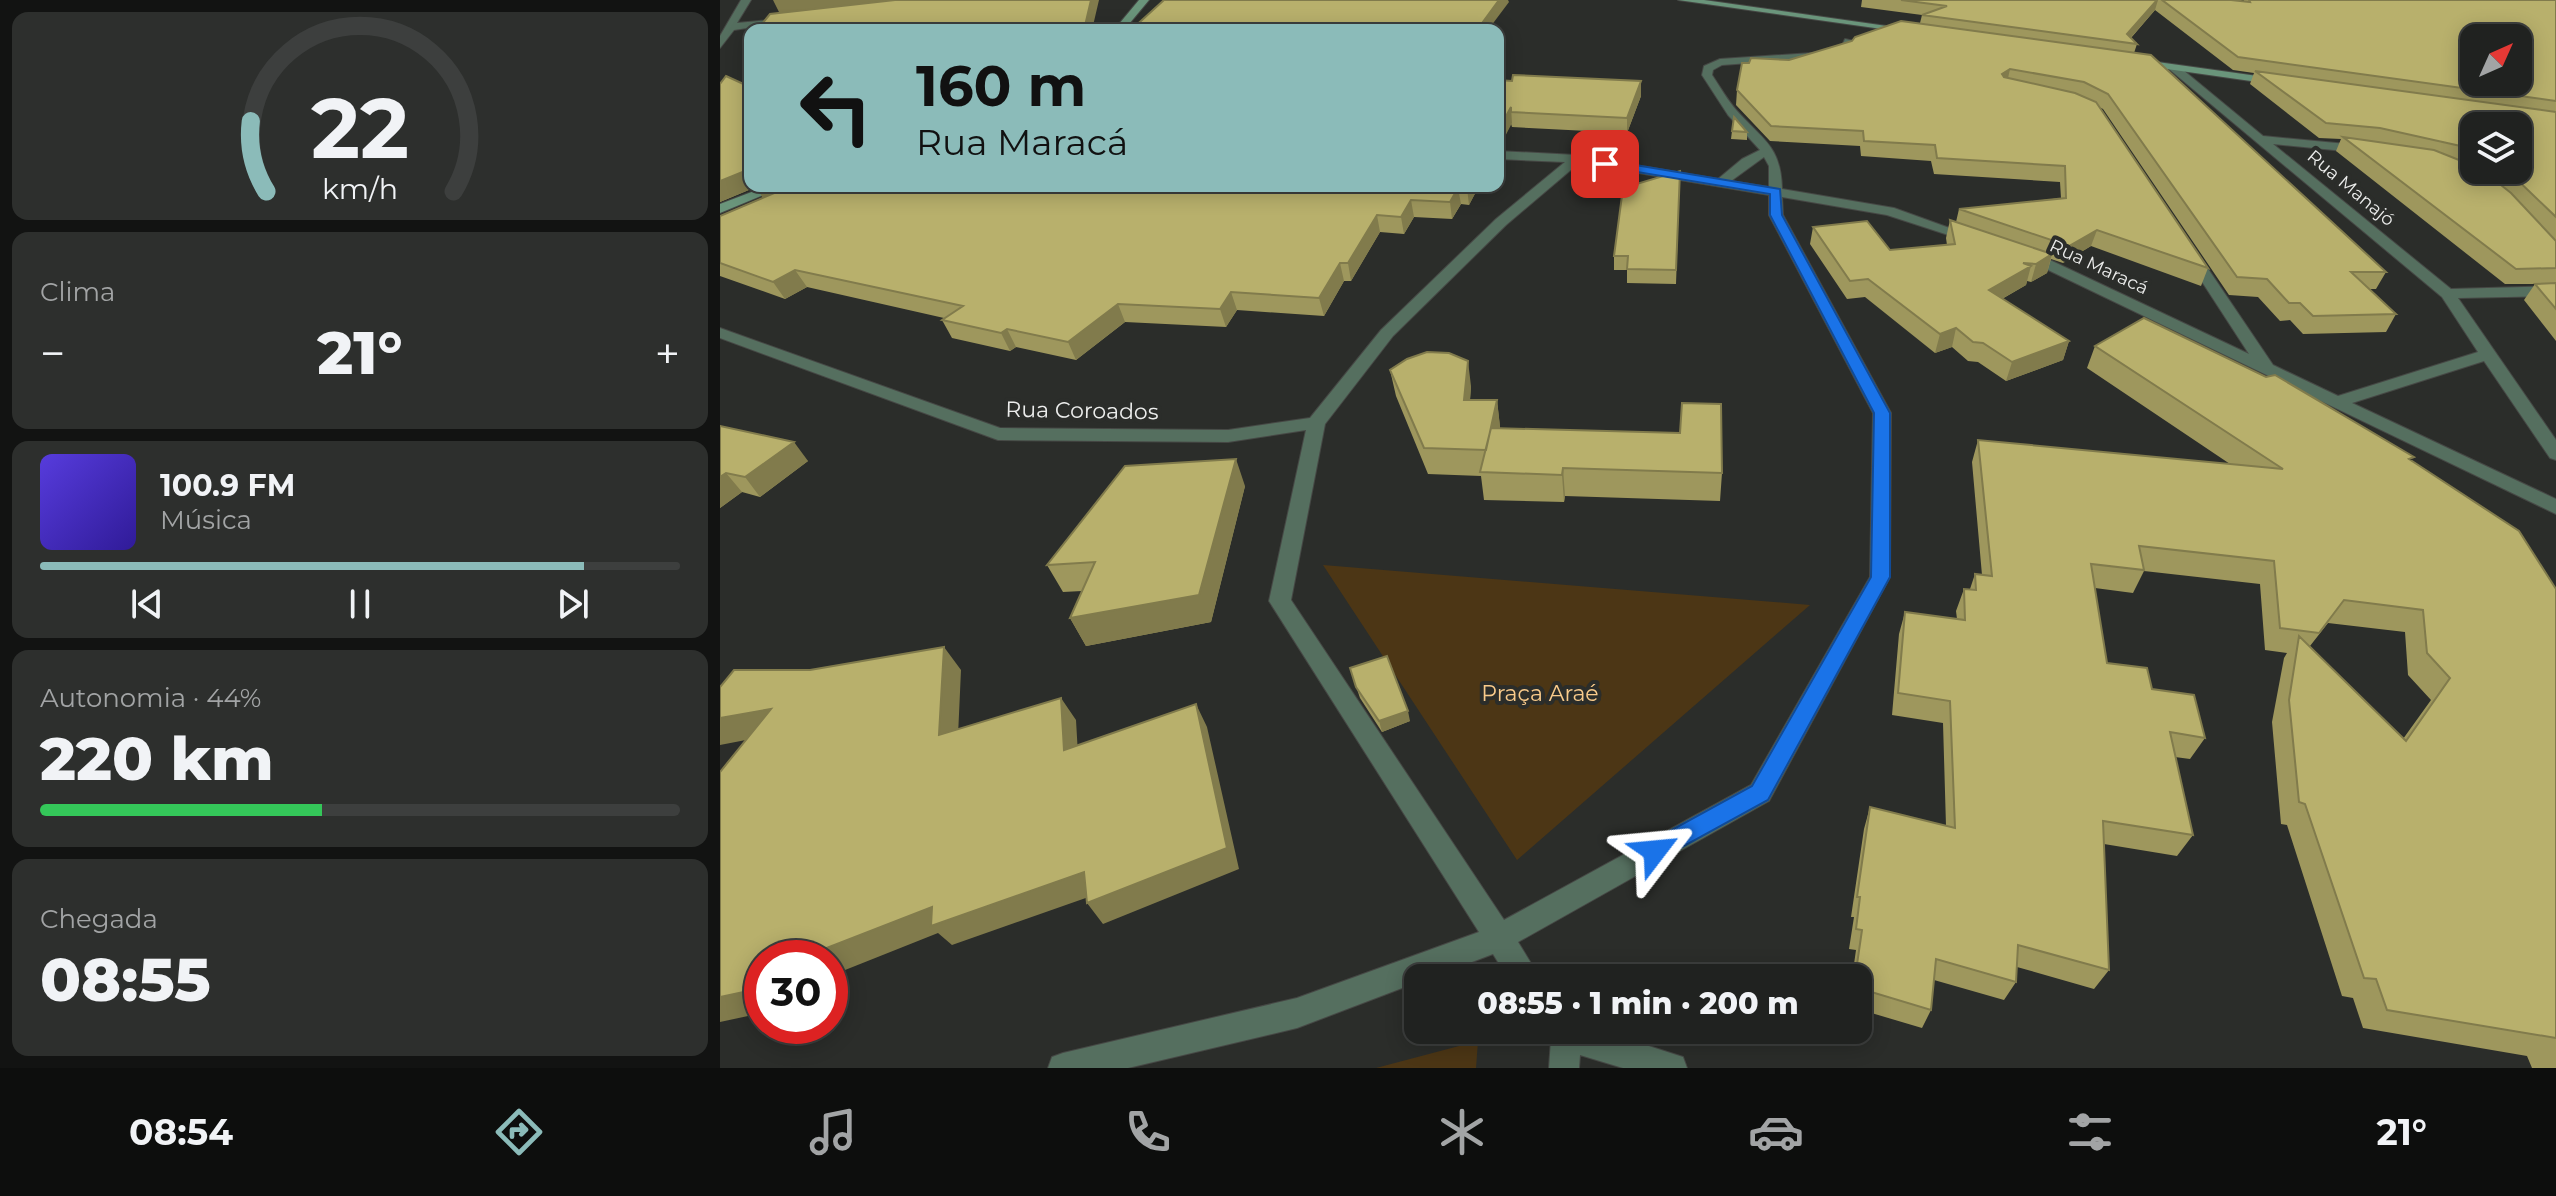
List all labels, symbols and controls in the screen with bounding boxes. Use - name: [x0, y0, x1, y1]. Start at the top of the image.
- north arrow: [2460, 24, 2532, 96]
- map controls: [2460, 24, 2532, 184]
- text: 160 m: [916, 52, 1086, 120]
- icon: left: [784, 56, 888, 160]
- text: 22: [311, 77, 409, 179]
- button: layers: [2460, 112, 2532, 184]
- text: Rua Maracá: [916, 120, 1128, 164]
- pin: [1571, 130, 1639, 198]
- icon: arrive: [1583, 142, 1627, 186]
- street label: Rua Manajó: [2303, 145, 2399, 231]
- text: km/h: [322, 171, 398, 206]
- street label: Rua Maracá: [2046, 235, 2152, 299]
- text: Clima: [40, 276, 115, 308]
- text: 21°: [317, 316, 403, 389]
- text: −: [40, 326, 65, 380]
- text: +: [655, 326, 680, 380]
- street label: Rua Coroados: [1005, 396, 1159, 425]
- text: 100.9 FM: [160, 467, 295, 504]
- text: Música: [160, 504, 252, 536]
- icon: previous: [125, 582, 169, 626]
- icon: pause: [338, 582, 382, 626]
- icon: next: [551, 582, 595, 626]
- park label: Praça Araé: [1481, 680, 1599, 707]
- text: Autonomia · 44%: [40, 682, 261, 714]
- text: 220 km: [40, 722, 274, 795]
- position arrow: [1613, 809, 1697, 893]
- text: Chegada: [40, 903, 158, 935]
- speed limit sign: 30: [744, 940, 848, 1044]
- text: 08:55: [40, 943, 211, 1016]
- text: 08:55 · 1 min · 200 m: [1477, 985, 1799, 1022]
- icon: directions: [491, 1104, 547, 1160]
- icon: music: [805, 1104, 861, 1160]
- icon: phone: [1120, 1104, 1176, 1160]
- icon: climate: [1434, 1104, 1490, 1160]
- icon: car: [1748, 1104, 1804, 1160]
- icon: filters: [2062, 1104, 2118, 1160]
- text: 08:54: [129, 1110, 233, 1154]
- text: 21°: [2376, 1110, 2427, 1154]

